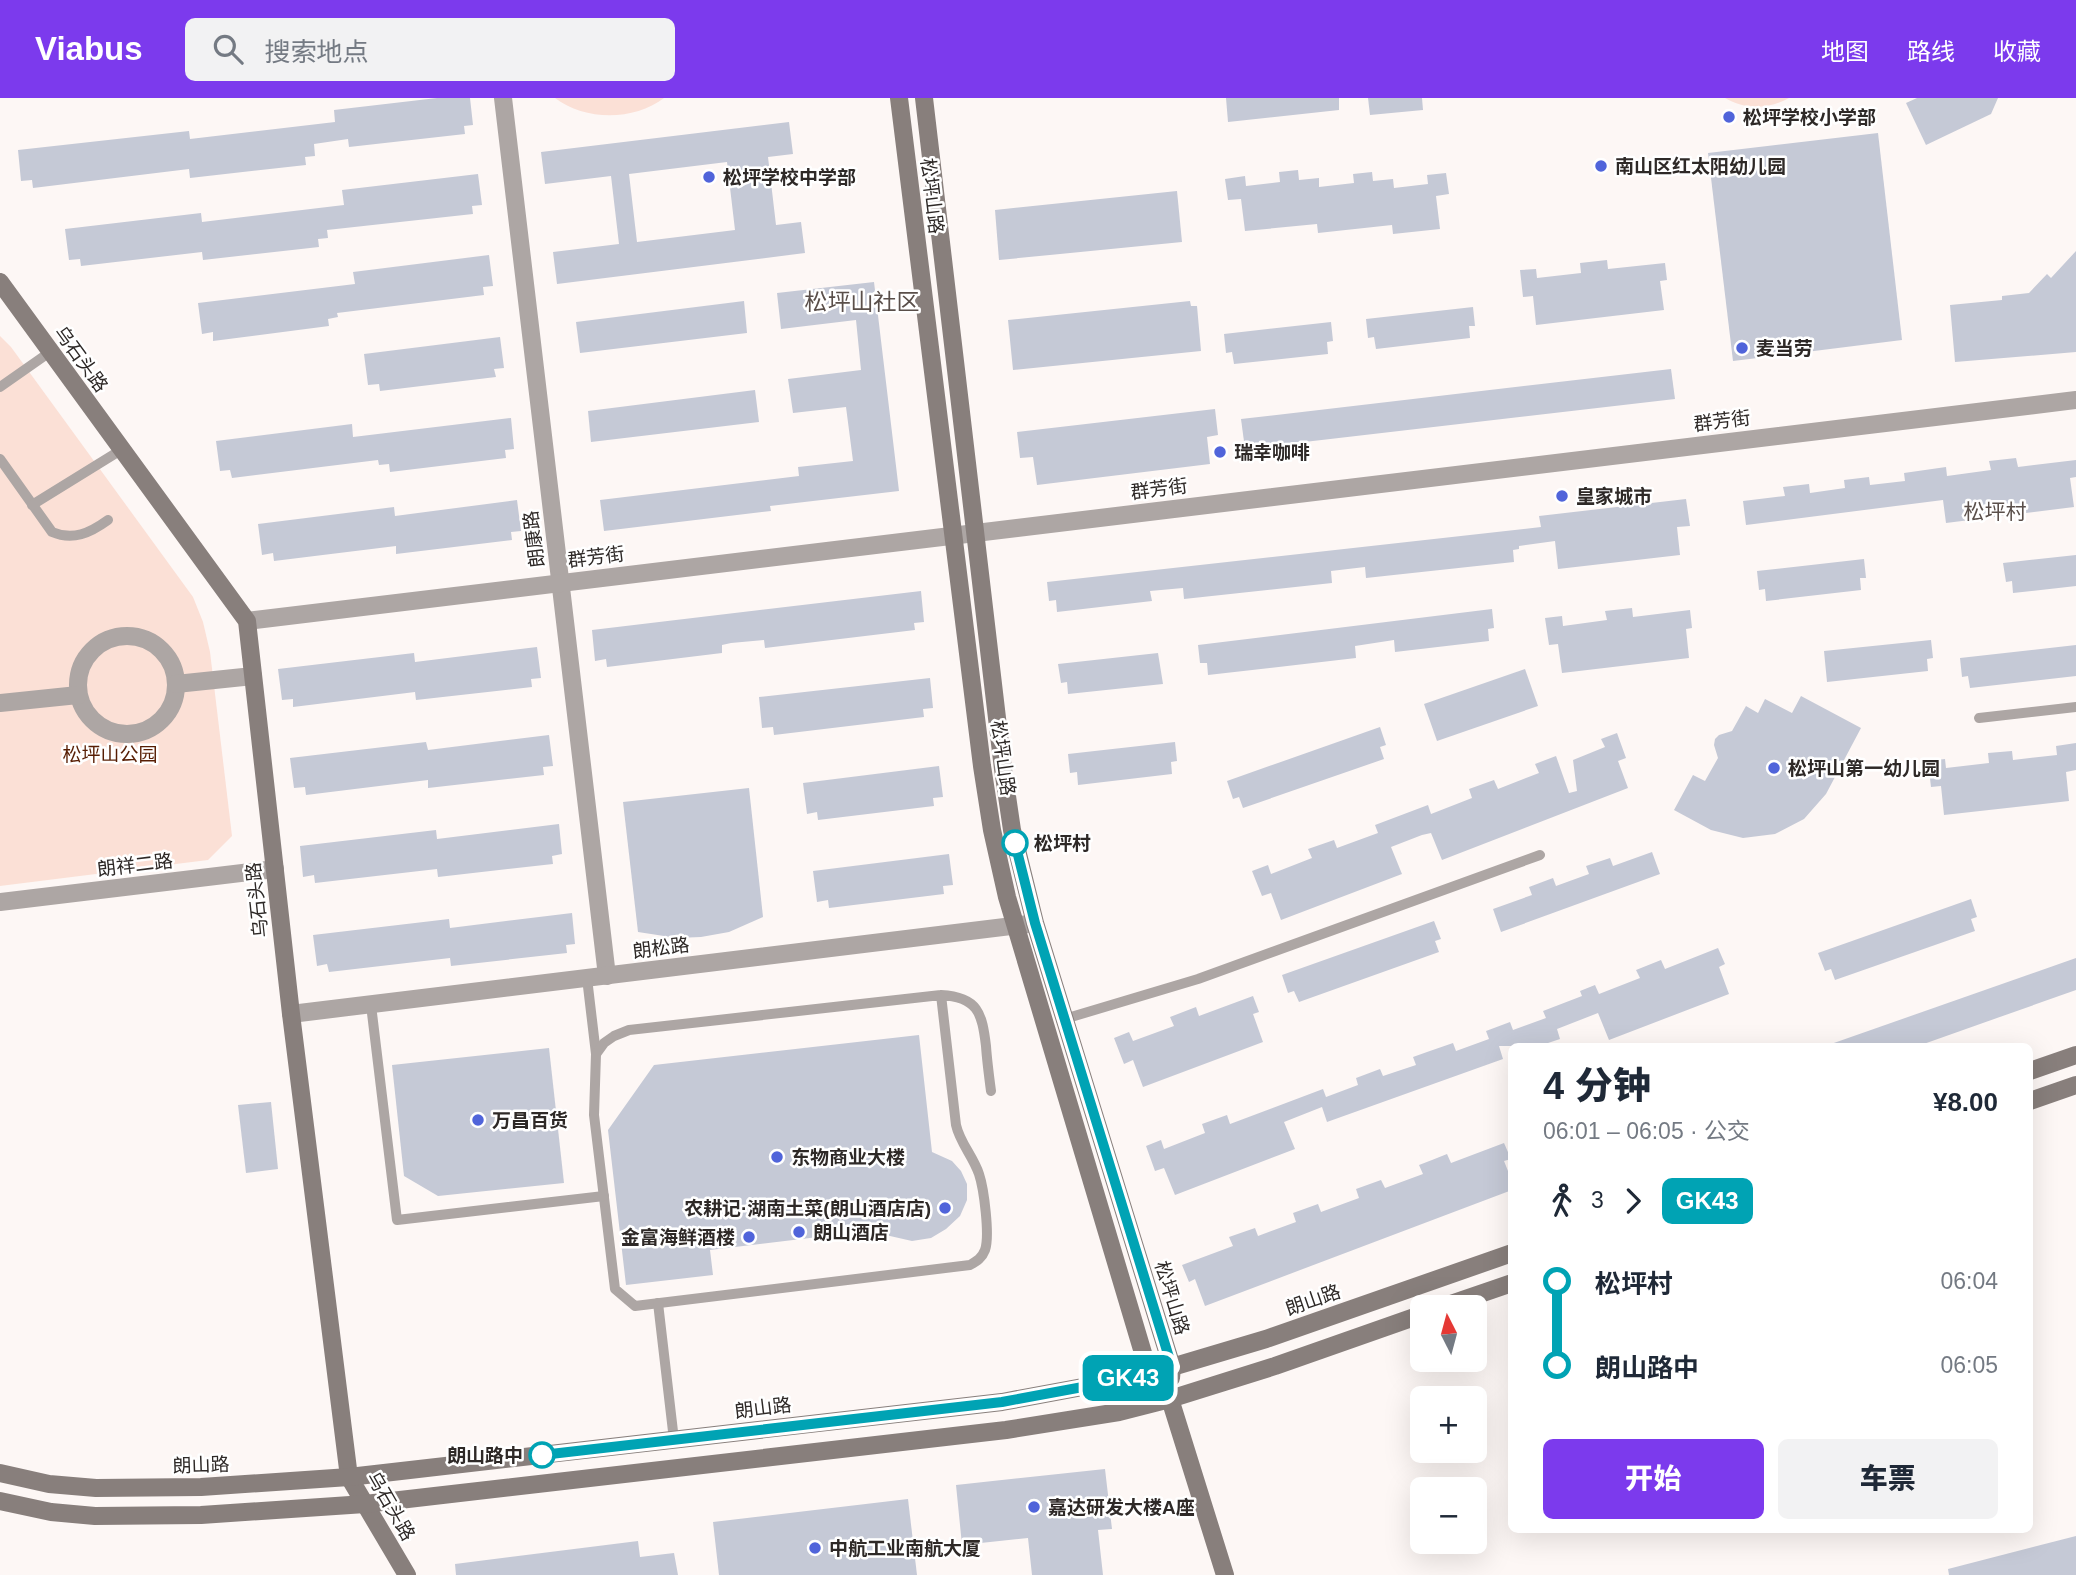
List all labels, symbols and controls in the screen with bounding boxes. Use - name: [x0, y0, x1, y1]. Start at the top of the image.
- search box: [185, 18, 675, 81]
- text: Viabus: [35, 30, 143, 67]
- icon: search: [209, 30, 247, 68]
- text: 搜索地点: [265, 37, 369, 67]
- text: 地图: [1821, 38, 1869, 65]
- text: 路线: [1907, 38, 1955, 65]
- text: 收藏: [1993, 38, 2041, 65]
- place label: 松坪学校小学部: [1743, 107, 1876, 128]
- marker: 松坪学校小学部: [1721, 109, 1737, 125]
- place label: 南山区红太阳幼儿园: [1615, 156, 1786, 177]
- street label: 松坪山路: [917, 157, 947, 235]
- marker: 南山区红太阳幼儿园: [1593, 158, 1609, 174]
- place label: 松坪学校中学部: [723, 167, 856, 188]
- marker: 松坪学校中学部: [701, 169, 717, 185]
- district label: 松坪山社区: [805, 289, 920, 315]
- street label: 乌石头路: [50, 322, 112, 396]
- place label: 麦当劳: [1756, 338, 1813, 359]
- marker: 麦当劳: [1734, 340, 1750, 356]
- street label: 群芳街: [1692, 407, 1752, 435]
- place label: 瑞幸咖啡: [1234, 442, 1310, 463]
- marker: 瑞幸咖啡: [1212, 444, 1228, 460]
- street label: 群芳街: [1129, 475, 1189, 503]
- place label: 皇家城市: [1576, 486, 1652, 507]
- marker: 皇家城市: [1554, 488, 1570, 504]
- district label: 松坪村: [1964, 500, 2027, 523]
- street label: 朗康路: [520, 509, 548, 569]
- street label: 群芳街: [566, 543, 626, 571]
- street label: 松坪山路: [987, 719, 1019, 797]
- park label: 松坪山公园: [62, 744, 158, 765]
- place label: 松坪山第一幼儿园: [1788, 758, 1940, 779]
- marker: 松坪山第一幼儿园: [1766, 760, 1782, 776]
- marker: 松坪村: [1002, 830, 1028, 856]
- place label: 松坪村: [1034, 833, 1091, 854]
- street label: 朗祥二路: [96, 850, 174, 880]
- street label: 乌石头路: [243, 861, 271, 939]
- street label: 朗松路: [631, 934, 691, 962]
- text: 4 分钟: [1543, 1065, 1651, 1107]
- text: ¥8.00: [1933, 1087, 1998, 1117]
- place label: 万昌百货: [492, 1110, 568, 1131]
- marker: 万昌百货: [470, 1112, 486, 1128]
- text: 06:01 – 06:05 · 公交: [1543, 1118, 1750, 1144]
- place label: 东物商业大楼: [791, 1147, 905, 1168]
- marker: 东物商业大楼: [769, 1149, 785, 1165]
- icon: walk: [1543, 1182, 1581, 1220]
- icon: forward: [1614, 1182, 1652, 1220]
- text: 3: [1591, 1187, 1604, 1213]
- text: GK43: [1676, 1187, 1739, 1214]
- place label: 农耕记·湖南土菜(朗山酒店店): [684, 1198, 931, 1219]
- marker: 农耕记·湖南土菜(朗山酒店店): [937, 1200, 953, 1216]
- place label: 朗山酒店: [813, 1222, 889, 1243]
- marker: 朗山酒店: [791, 1224, 807, 1240]
- place label: 金富海鲜酒楼: [621, 1227, 735, 1248]
- marker: 金富海鲜酒楼: [741, 1229, 757, 1245]
- street label: 松坪山路: [1151, 1259, 1193, 1337]
- text: 06:04: [1940, 1268, 1998, 1294]
- text: 松坪村: [1595, 1269, 1673, 1299]
- street label: 朗山路: [1283, 1281, 1343, 1319]
- north arrow: [1410, 1295, 1488, 1372]
- map controls: [1410, 1295, 1487, 1554]
- text: 06:05: [1940, 1352, 1998, 1378]
- text: 朗山路中: [1595, 1353, 1699, 1383]
- line badge: GK43: [1079, 1355, 1177, 1401]
- text: GK43: [1097, 1364, 1159, 1391]
- button: +: [1410, 1386, 1487, 1463]
- street label: 朗山路: [733, 1394, 793, 1422]
- button: 开始: [1543, 1439, 1764, 1519]
- button: 车票: [1778, 1439, 1998, 1519]
- marker: 朗山路中: [529, 1442, 555, 1468]
- place label: 朗山路中: [447, 1445, 523, 1466]
- street label: 朗山路: [172, 1454, 230, 1476]
- street label: 乌石头路: [363, 1468, 419, 1544]
- button: −: [1410, 1477, 1487, 1554]
- place label: 嘉达研发大楼A座: [1048, 1497, 1195, 1518]
- marker: 嘉达研发大楼A座: [1026, 1499, 1042, 1515]
- place label: 中航工业南航大厦: [829, 1538, 981, 1559]
- marker: 中航工业南航大厦: [807, 1540, 823, 1556]

